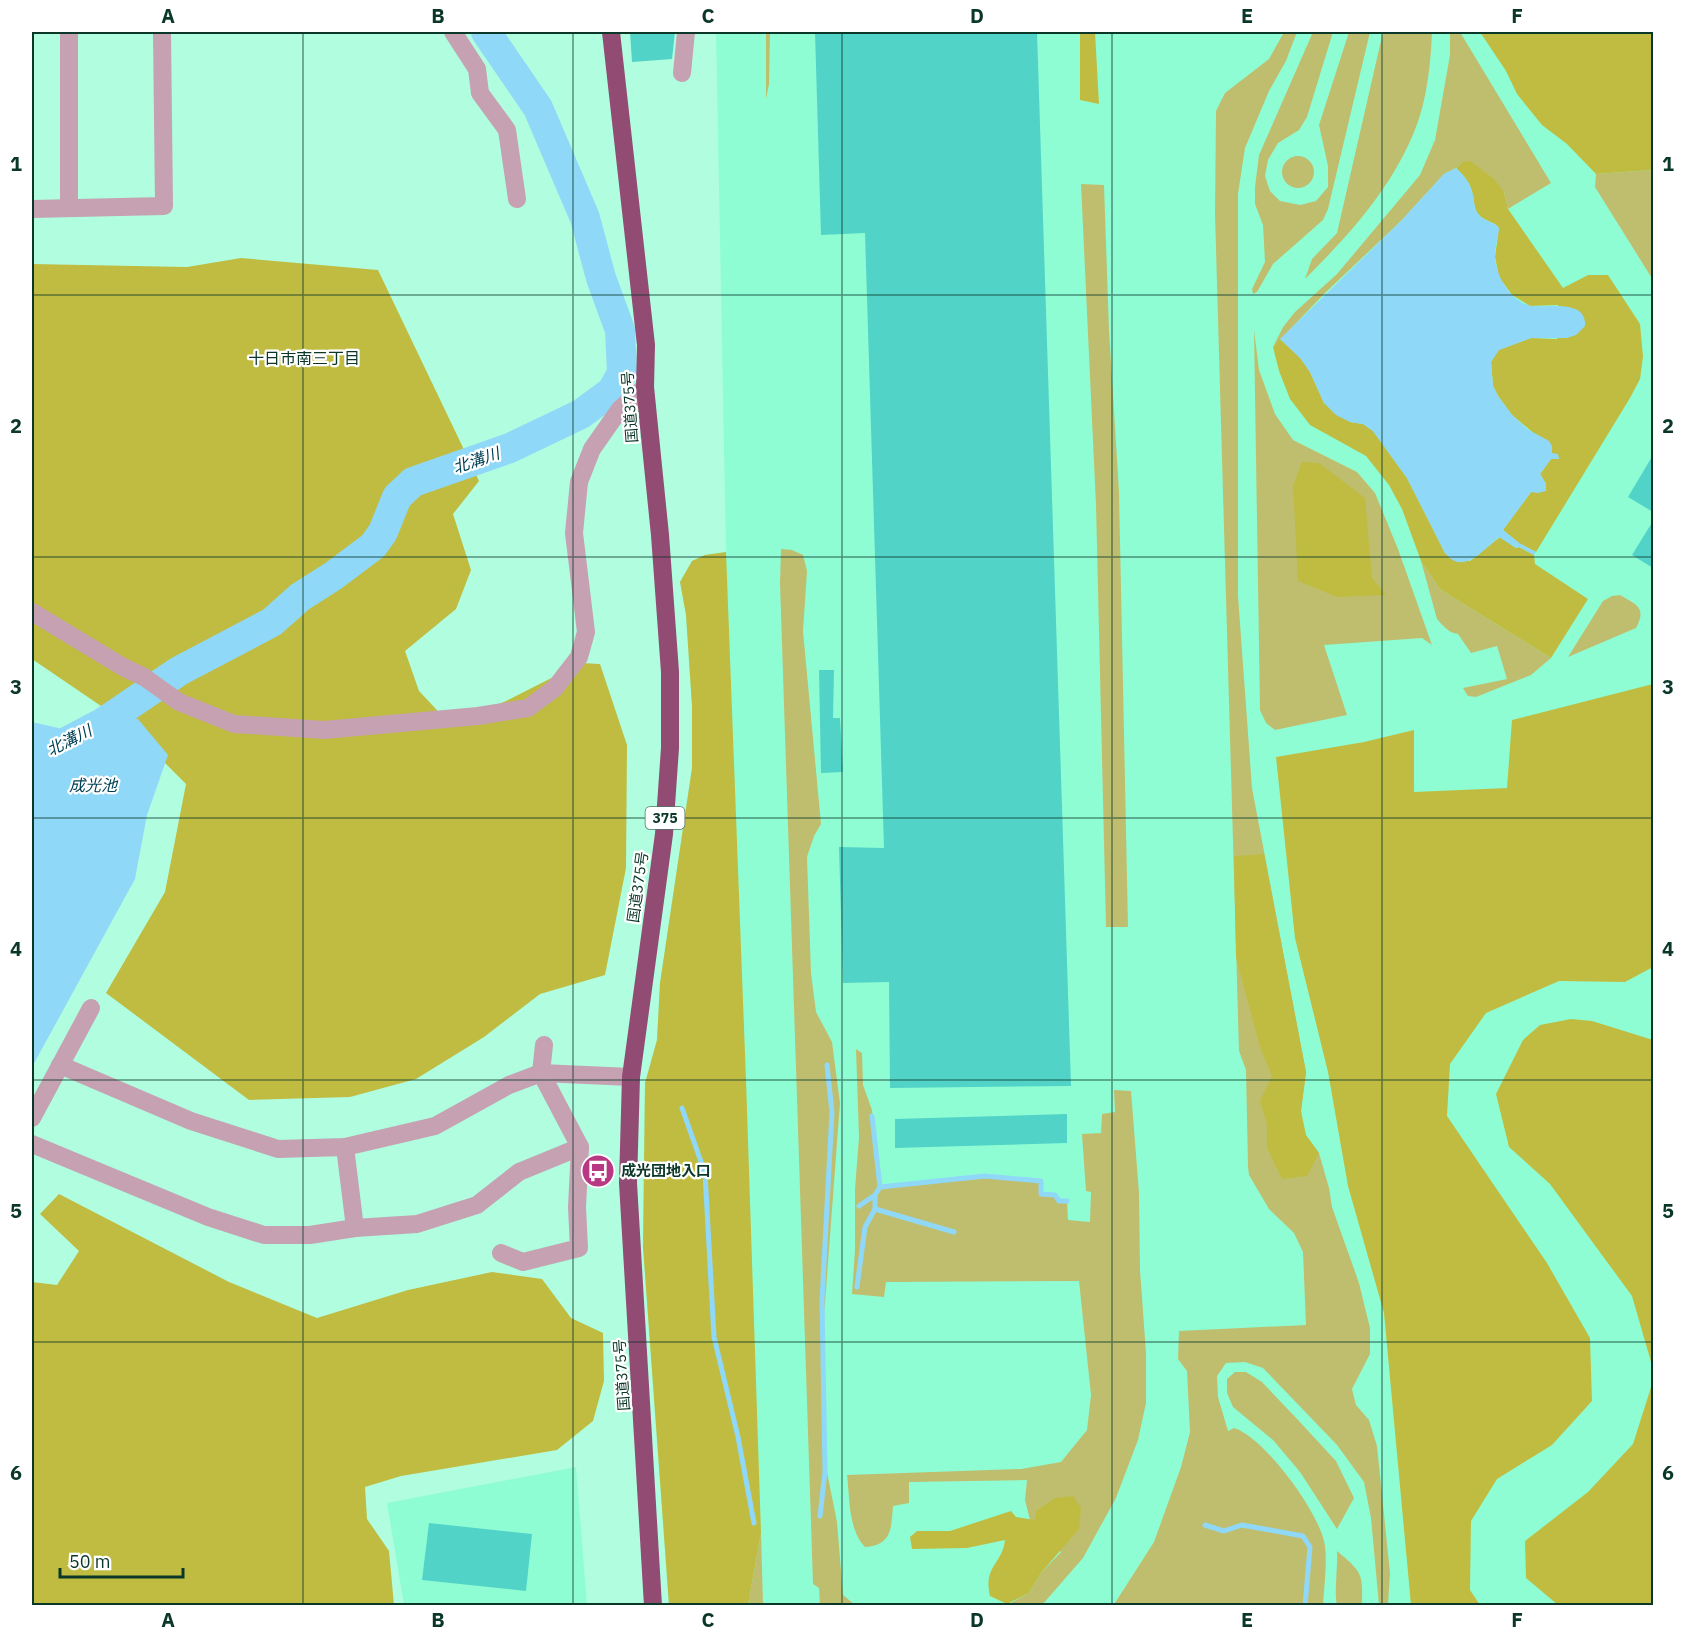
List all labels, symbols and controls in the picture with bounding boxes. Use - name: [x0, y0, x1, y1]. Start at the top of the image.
- text: A: [161, 2, 175, 29]
- text: B: [431, 2, 445, 29]
- text: C: [701, 2, 715, 29]
- text: D: [970, 2, 984, 29]
- text: E: [1241, 2, 1253, 29]
- text: F: [1511, 2, 1523, 29]
- text: 1: [10, 150, 22, 177]
- text: 1: [1662, 150, 1674, 177]
- district label: 十日市南三丁目: [248, 348, 360, 368]
- street label: 国道375号: [618, 370, 641, 444]
- text: 2: [10, 412, 22, 439]
- text: 2: [1662, 412, 1674, 439]
- water label: 北溝川: [450, 442, 504, 477]
- text: 3: [10, 673, 22, 700]
- text: 3: [1662, 673, 1674, 700]
- water label: 北溝川: [43, 719, 97, 760]
- water label: 成光池: [69, 775, 119, 795]
- road number: 375: [646, 807, 684, 829]
- street label: 国道375号: [623, 850, 652, 924]
- text: 4: [10, 935, 22, 962]
- text: 4: [1662, 935, 1674, 962]
- bus stop icon: 成光団地入口: [580, 1153, 616, 1189]
- place label: 成光団地入口: [621, 1161, 711, 1180]
- text: 5: [10, 1197, 22, 1224]
- text: 5: [1662, 1197, 1674, 1224]
- street label: 国道375号: [610, 1338, 633, 1412]
- text: 6: [10, 1459, 22, 1486]
- text: 6: [1662, 1459, 1674, 1486]
- scale bar: [60, 1541, 183, 1579]
- text: 50 m: [69, 1550, 111, 1573]
- text: A: [161, 1606, 175, 1633]
- text: B: [431, 1606, 445, 1633]
- text: C: [701, 1606, 715, 1633]
- text: D: [970, 1606, 984, 1633]
- text: E: [1241, 1606, 1253, 1633]
- text: F: [1511, 1606, 1523, 1633]

